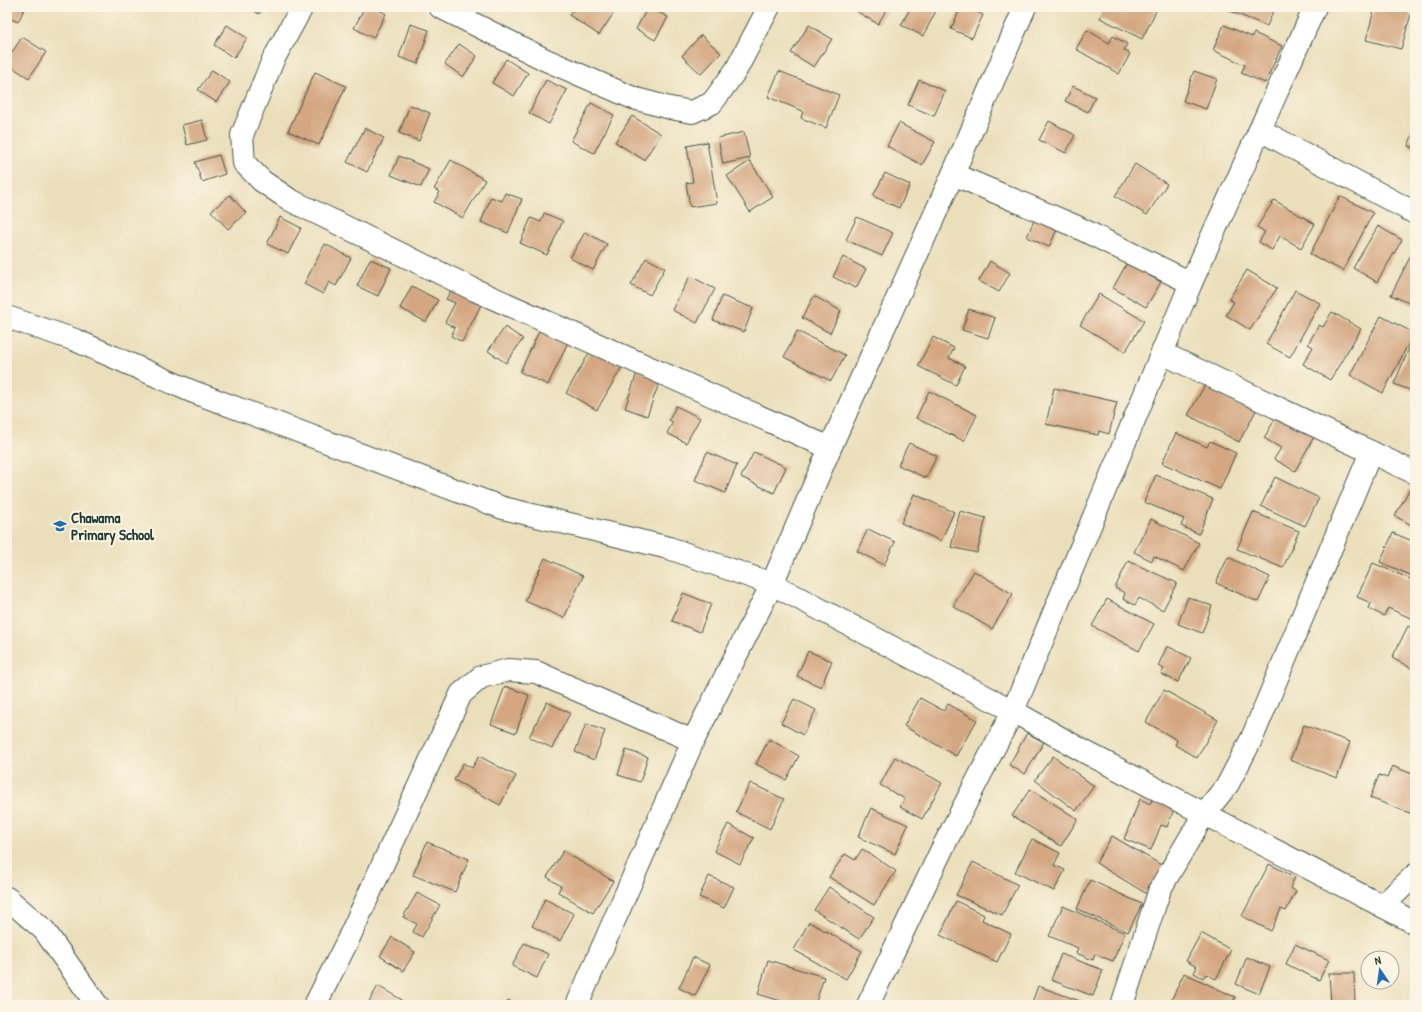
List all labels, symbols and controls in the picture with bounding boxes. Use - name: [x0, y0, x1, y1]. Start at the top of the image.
- place label: Chawama Primary School: [71, 507, 155, 546]
- school or university icon: Chawama Primary School: [52, 518, 68, 534]
- north arrow: [1360, 950, 1400, 990]
- text: N: [1373, 953, 1382, 968]

